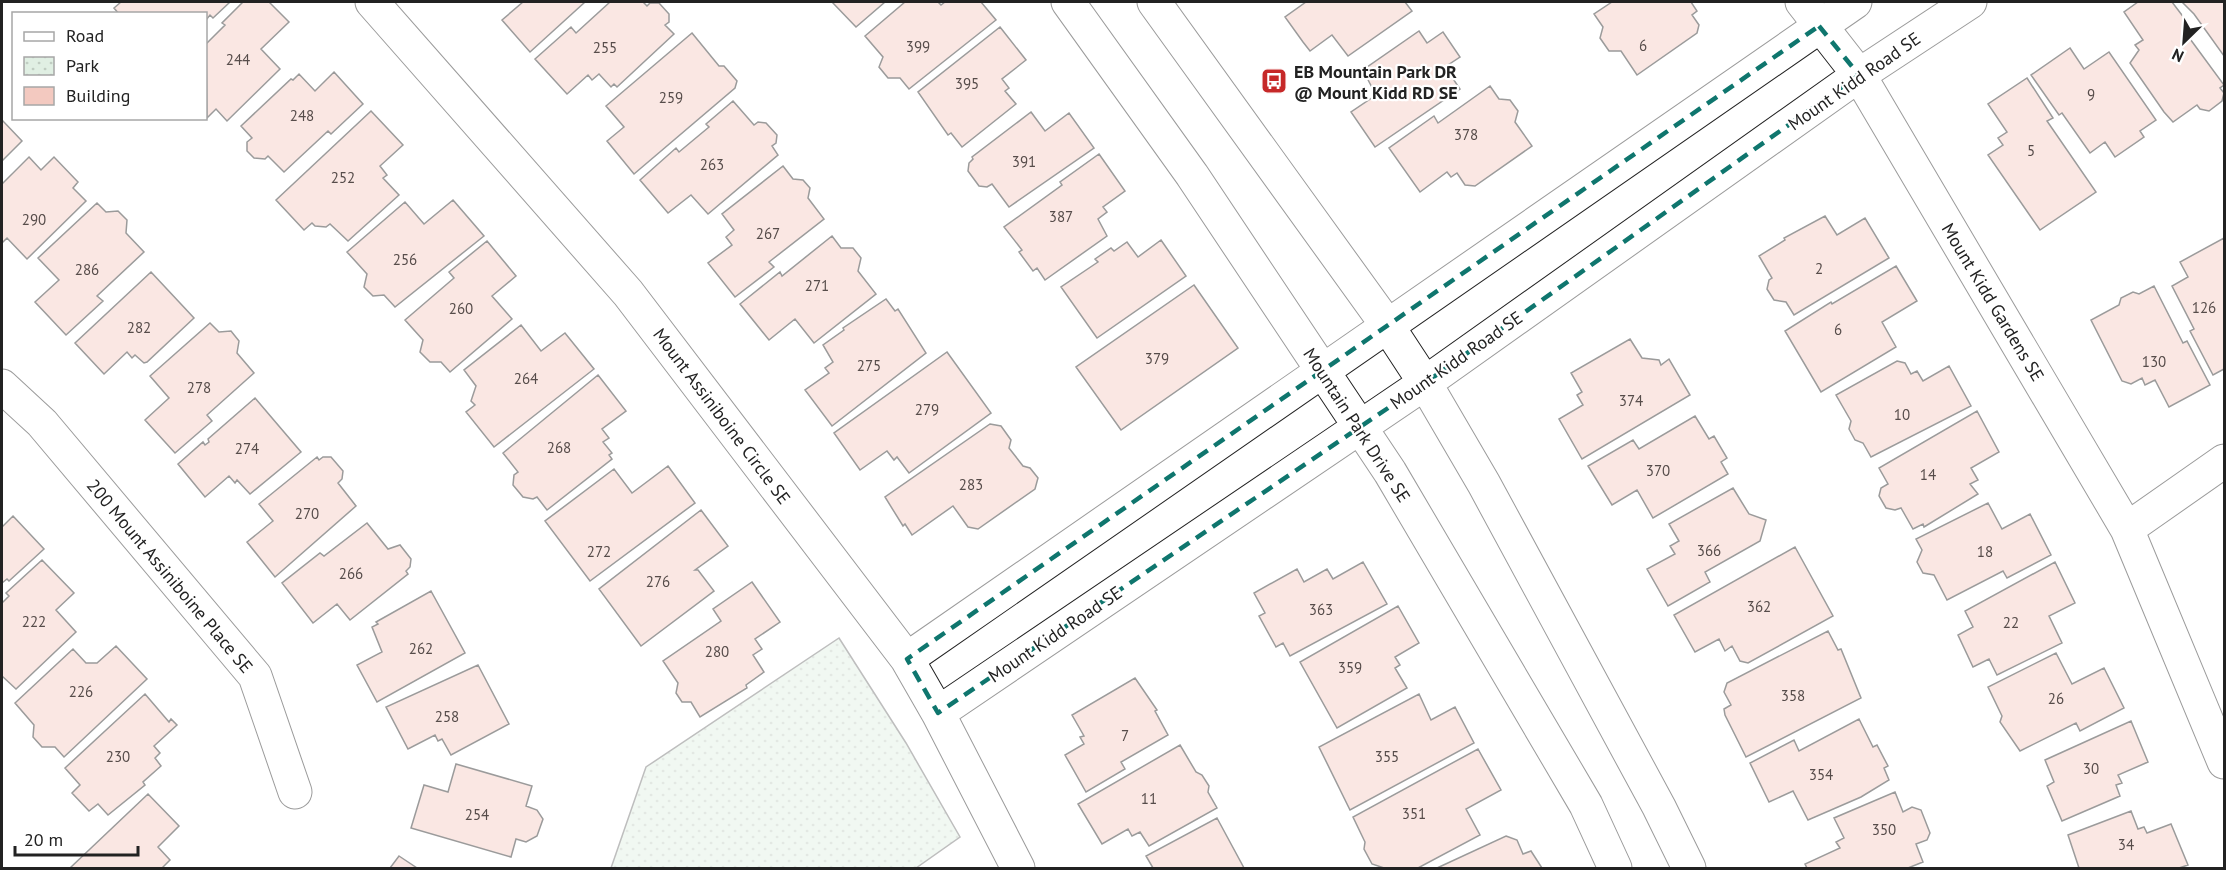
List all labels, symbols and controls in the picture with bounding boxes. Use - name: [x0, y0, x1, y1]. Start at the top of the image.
- legend: [12, 12, 207, 120]
- north arrow: [2154, 12, 2214, 72]
- text: Road: [66, 24, 104, 47]
- street label: Mount Kidd Road SE: [1783, 27, 1925, 135]
- house number: 6: [1639, 36, 1647, 55]
- house number: 399: [906, 37, 930, 56]
- house number: 255: [593, 38, 617, 57]
- text: N: [2169, 44, 2187, 67]
- house number: 244: [226, 50, 250, 69]
- text: Park: [66, 54, 99, 77]
- place label: EB Mountain Park DR @ Mount Kidd RD SE: [1294, 60, 1458, 104]
- bus stop icon: EB Mountain Park DR @ Mount Kidd RD SE: [1259, 66, 1289, 96]
- house number: 395: [955, 74, 979, 93]
- text: Building: [66, 84, 130, 107]
- house number: 9: [2087, 85, 2095, 104]
- house number: 259: [659, 88, 683, 107]
- house number: 248: [290, 106, 314, 125]
- house number: 378: [1454, 125, 1478, 144]
- house number: 5: [2027, 141, 2035, 160]
- house number: 391: [1012, 152, 1036, 171]
- house number: 263: [700, 155, 724, 174]
- house number: 252: [331, 168, 355, 187]
- house number: 387: [1049, 207, 1073, 226]
- house number: 290: [22, 210, 46, 229]
- street label: Mount Kidd Gardens SE: [1937, 219, 2049, 385]
- house number: 267: [756, 224, 780, 243]
- house number: 256: [393, 250, 417, 269]
- house number: 2: [1815, 259, 1823, 278]
- house number: 286: [75, 260, 99, 279]
- house number: 271: [805, 276, 829, 295]
- house number: 126: [2192, 298, 2216, 317]
- house number: 260: [449, 299, 473, 318]
- street label: Mount Kidd Road SE: [1385, 306, 1527, 414]
- house number: 282: [127, 318, 151, 337]
- house number: 6: [1834, 320, 1842, 339]
- street label: Mount Assiniboine Circle SE: [648, 323, 796, 509]
- street label: Mountain Park Drive SE: [1298, 343, 1416, 507]
- house number: 379: [1145, 349, 1169, 368]
- house number: 130: [2142, 352, 2166, 371]
- house number: 275: [857, 356, 881, 375]
- house number: 264: [514, 369, 538, 388]
- house number: 278: [187, 378, 211, 397]
- house number: 374: [1619, 391, 1643, 410]
- house number: 279: [915, 400, 939, 419]
- house number: 10: [1894, 405, 1910, 424]
- house number: 268: [547, 438, 571, 457]
- house number: 274: [235, 439, 259, 458]
- house number: 370: [1646, 461, 1670, 480]
- house number: 14: [1920, 465, 1936, 484]
- street label: 200 Mount Assiniboine Place SE: [82, 474, 258, 678]
- house number: 283: [959, 475, 983, 494]
- house number: 270: [295, 504, 319, 523]
- house number: 366: [1697, 541, 1721, 560]
- house number: 272: [587, 542, 611, 561]
- house number: 18: [1977, 542, 1993, 561]
- house number: 266: [339, 564, 363, 583]
- house number: 276: [646, 572, 670, 591]
- street label: Mount Kidd Road SE: [984, 581, 1126, 687]
- house number: 362: [1747, 597, 1771, 616]
- house number: 363: [1309, 600, 1333, 619]
- house number: 222: [22, 612, 46, 631]
- house number: 22: [2003, 613, 2019, 632]
- house number: 262: [409, 639, 433, 658]
- house number: 280: [705, 642, 729, 661]
- house number: 359: [1338, 658, 1362, 677]
- house number: 226: [69, 682, 93, 701]
- house number: 358: [1781, 686, 1805, 705]
- house number: 26: [2048, 689, 2064, 708]
- house number: 258: [435, 707, 459, 726]
- house number: 7: [1121, 726, 1129, 745]
- house number: 230: [106, 747, 130, 766]
- house number: 355: [1375, 747, 1399, 766]
- house number: 30: [2083, 759, 2099, 778]
- house number: 354: [1809, 765, 1833, 784]
- house number: 11: [1141, 789, 1157, 808]
- house number: 351: [1402, 804, 1426, 823]
- house number: 254: [465, 805, 489, 824]
- scale bar: [15, 819, 138, 857]
- house number: 350: [1872, 820, 1896, 839]
- text: 20 m: [24, 828, 63, 851]
- house number: 34: [2118, 835, 2134, 854]

